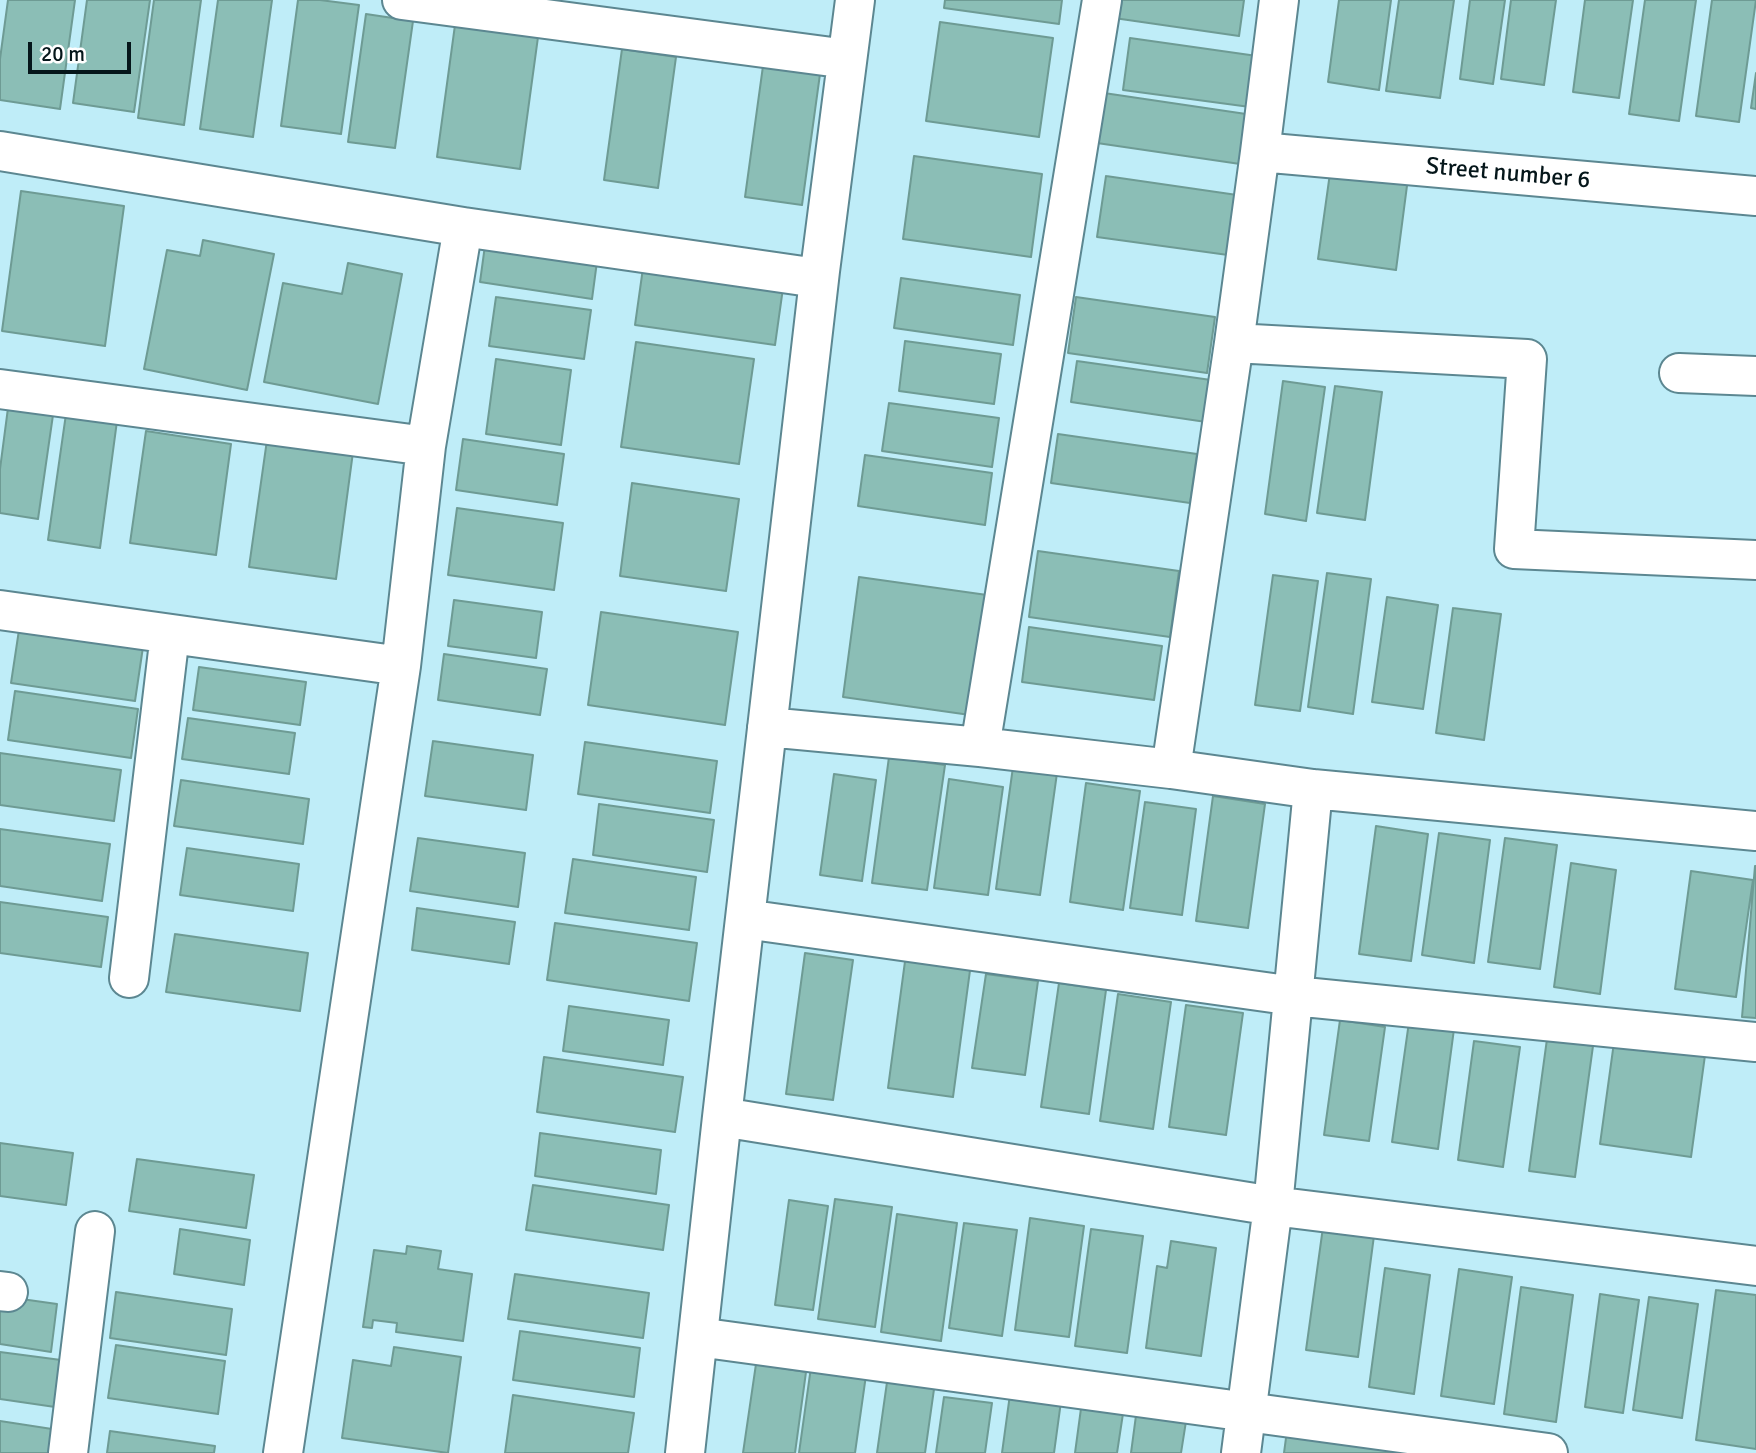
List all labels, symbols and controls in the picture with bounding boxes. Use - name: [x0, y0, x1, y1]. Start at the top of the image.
- scale bar: [32, 28, 135, 72]
- text: 20 m: [41, 41, 85, 67]
- street label: Street number 6: [1425, 152, 1591, 196]

